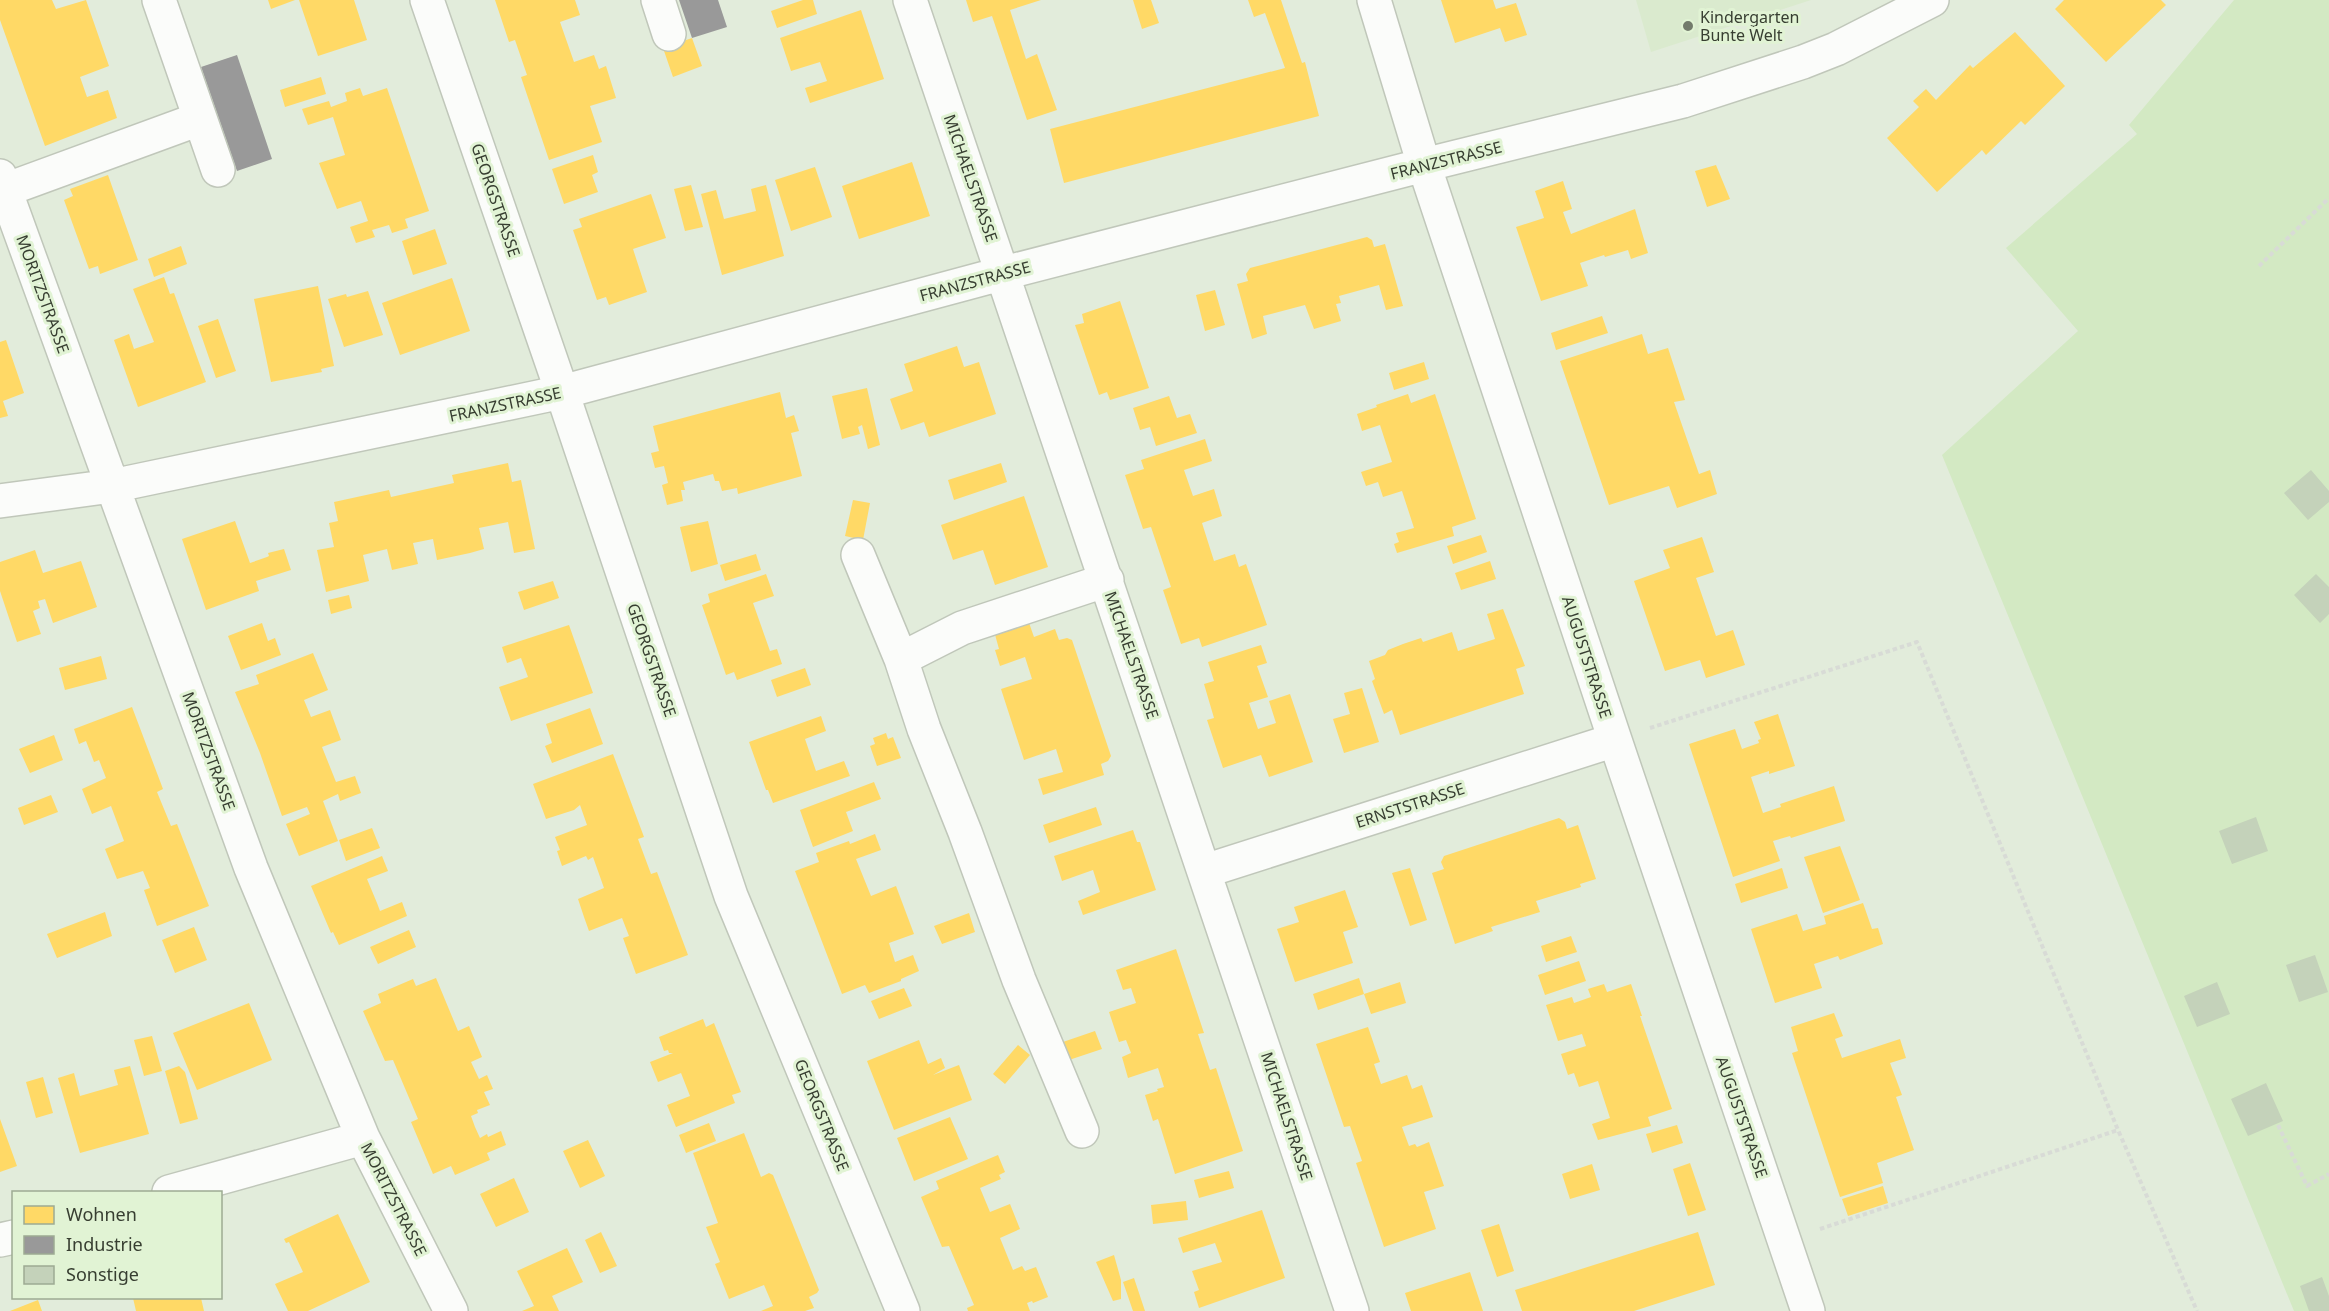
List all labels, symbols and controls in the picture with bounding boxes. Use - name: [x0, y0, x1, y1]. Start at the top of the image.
- place label: Kindergarten Bunte Welt: [1700, 6, 1799, 46]
- marker: Kindergarten Bunte Welt: [1681, 19, 1695, 33]
- street label: MICHAELSTRASSE: [939, 111, 1003, 245]
- street label: FRANZSTRASSE: [1388, 136, 1504, 184]
- street label: GEORGSTRASSE: [466, 140, 526, 260]
- street label: MORITZSTRASSE: [11, 232, 75, 356]
- street label: FRANZSTRASSE: [917, 256, 1033, 306]
- street label: FRANZSTRASSE: [447, 381, 563, 427]
- street label: MICHAELSTRASSE: [1100, 588, 1164, 722]
- street label: AUGUSTSTRASSE: [1557, 593, 1617, 721]
- street label: GEORGSTRASSE: [622, 600, 682, 720]
- street label: MORITZSTRASSE: [177, 689, 241, 813]
- street label: ERNSTSTRASSE: [1353, 777, 1467, 833]
- street label: MICHAELSTRASSE: [1256, 1049, 1318, 1183]
- street label: AUGUSTSTRASSE: [1711, 1053, 1773, 1181]
- street label: GEORGSTRASSE: [790, 1056, 854, 1174]
- street label: MORITZSTRASSE: [356, 1138, 432, 1260]
- legend: [12, 1191, 222, 1299]
- text: Wohnen: [66, 1202, 137, 1226]
- text: Industrie: [66, 1232, 143, 1256]
- text: Sonstige: [66, 1262, 139, 1286]

